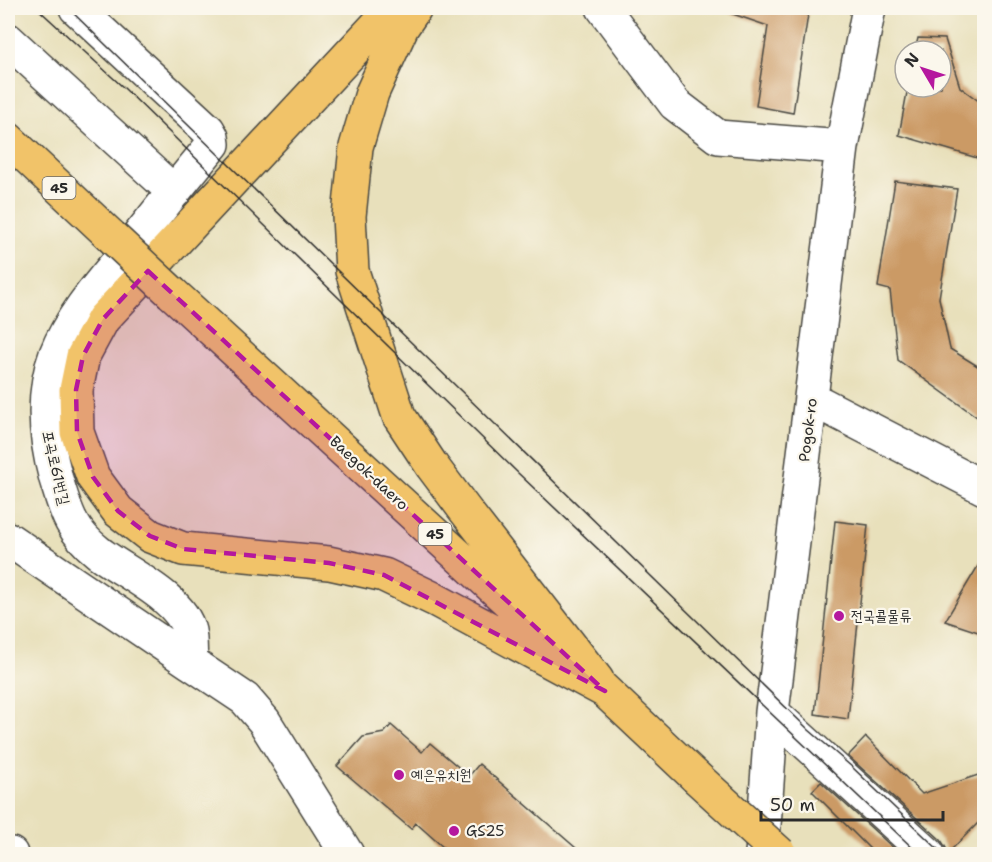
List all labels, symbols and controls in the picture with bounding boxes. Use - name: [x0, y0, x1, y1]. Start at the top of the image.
- north arrow: [893, 39, 953, 99]
- text: N: [900, 48, 924, 71]
- road number: 45: [42, 177, 76, 199]
- street label: Pogok-ro: [794, 397, 822, 463]
- street label: 포곡로61번길: [38, 429, 74, 507]
- street label: Baegok-daero: [325, 431, 413, 515]
- road number: 45: [418, 523, 452, 545]
- place label: 전국콜물류: [851, 606, 911, 626]
- marker: 전국콜물류: [832, 609, 846, 623]
- place label: 예은유치원: [411, 765, 471, 785]
- marker: 예은유치원: [392, 768, 406, 782]
- scale bar: [761, 784, 942, 822]
- text: 50 m: [770, 793, 815, 817]
- place label: GS25: [466, 821, 505, 841]
- marker: GS25: [447, 824, 461, 838]

